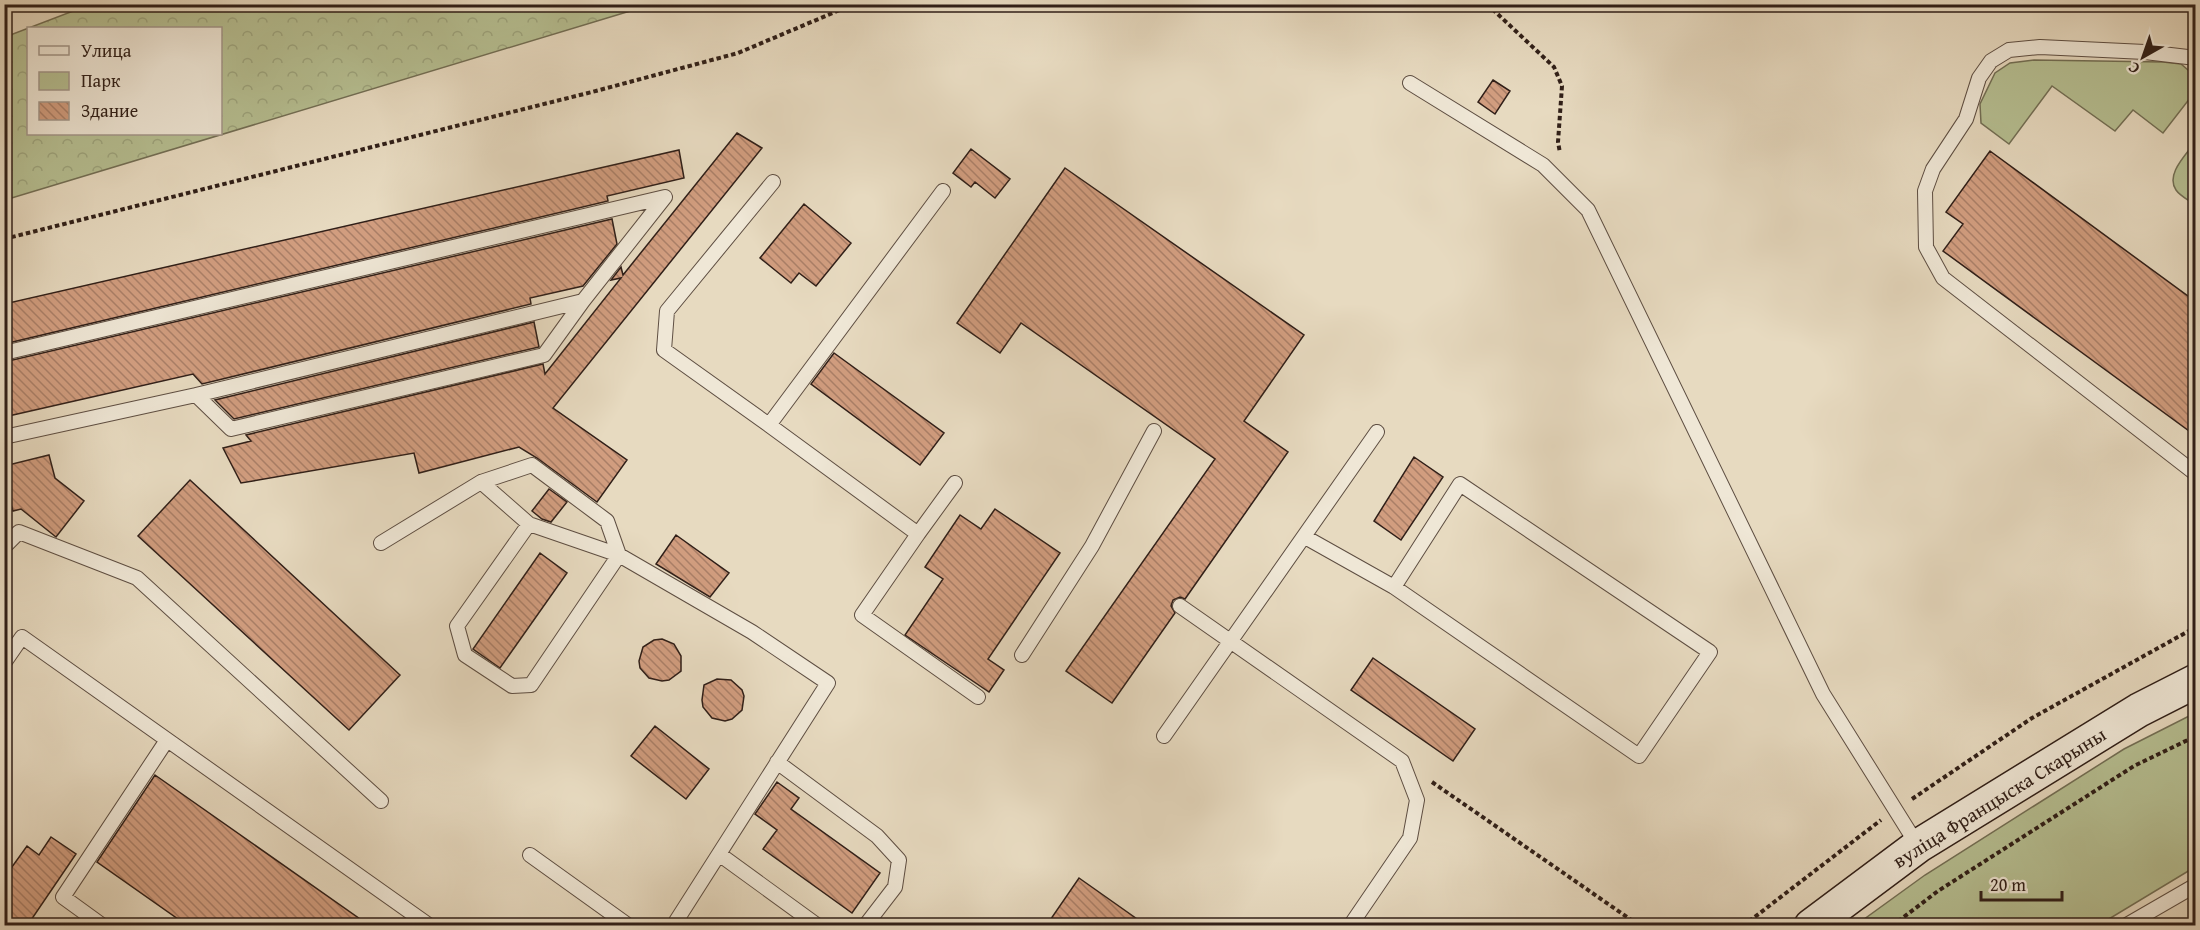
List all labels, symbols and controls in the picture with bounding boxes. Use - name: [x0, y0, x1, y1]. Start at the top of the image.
- legend: [27, 27, 222, 135]
- north arrow: [2113, 27, 2173, 87]
- text: Улица: [81, 37, 132, 64]
- text: С: [2122, 56, 2145, 81]
- text: Парк: [81, 67, 121, 94]
- text: Здание: [81, 97, 138, 124]
- street label: вуліца Францыска Скарыны: [1887, 719, 2111, 875]
- scale bar: [1981, 864, 2062, 902]
- text: 20 m: [1990, 871, 2026, 898]

